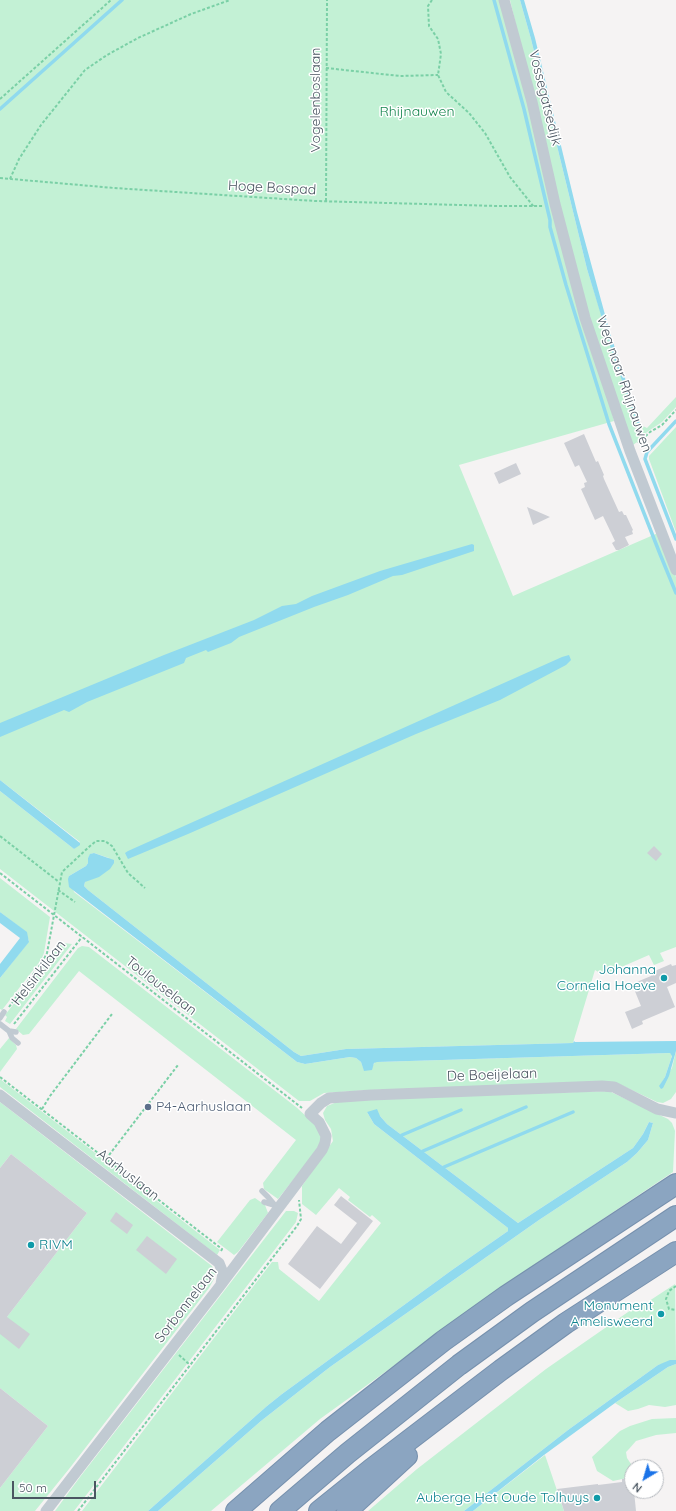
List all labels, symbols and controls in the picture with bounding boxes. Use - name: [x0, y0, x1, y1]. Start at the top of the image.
- street label: Vogelenboslaan: [308, 48, 324, 152]
- street label: Vossegatsedijk: [525, 49, 565, 147]
- park label: Rhijnauwen: [379, 104, 455, 120]
- street label: Hoge Bospad: [227, 177, 317, 199]
- street label: Weg naar Rhijnauwen: [593, 314, 655, 454]
- street label: Helsinkilaan: [8, 937, 70, 1009]
- street label: Toulouselaan: [122, 953, 200, 1019]
- place label: Johanna Cornelia Hoeve: [557, 962, 656, 994]
- marker: Johanna Cornelia Hoeve: [659, 973, 669, 983]
- street label: De Boeijelaan: [446, 1065, 538, 1085]
- place label: P4-Aarhuslaan: [156, 1099, 251, 1115]
- marker: P4-Aarhuslaan: [143, 1102, 153, 1112]
- street label: Aarhuslaan: [94, 1146, 162, 1204]
- place label: RIVM: [39, 1237, 73, 1253]
- marker: RIVM: [26, 1240, 36, 1250]
- street label: Sorbonnelaan: [151, 1264, 221, 1346]
- place label: Monument Amelisweerd: [571, 1298, 653, 1330]
- marker: Monument Amelisweerd: [656, 1309, 666, 1319]
- north arrow: [624, 1459, 664, 1499]
- scale bar: [14, 1473, 98, 1499]
- text: 50 m: [19, 1480, 47, 1495]
- text: N: [630, 1480, 645, 1496]
- place label: Auberge Het Oude Tolhuys: [416, 1490, 589, 1506]
- marker: Auberge Het Oude Tolhuys: [592, 1493, 602, 1503]

